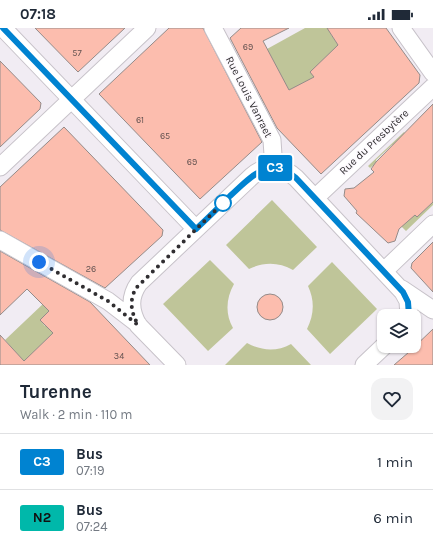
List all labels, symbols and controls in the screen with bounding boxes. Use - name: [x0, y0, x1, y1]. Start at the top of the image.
- text: 07:18: [20, 5, 56, 23]
- house number: 69: [243, 42, 253, 52]
- house number: 57: [72, 48, 82, 58]
- street label: Rue Louis Vanraet: [223, 54, 275, 140]
- street label: Rue du Presbytère: [337, 106, 412, 177]
- house number: 61: [136, 115, 144, 125]
- house number: 65: [160, 131, 170, 141]
- line badge: C3: [257, 155, 293, 181]
- house number: 69: [187, 157, 197, 167]
- text: C3: [266, 159, 284, 176]
- unlabelled marker: [214, 194, 232, 212]
- your location: [29, 252, 49, 272]
- house number: 26: [86, 264, 96, 274]
- map controls: [377, 309, 421, 353]
- button: layers: [377, 309, 421, 353]
- house number: 34: [114, 351, 124, 361]
- button: heart: [371, 378, 413, 420]
- text: Turenne: [20, 381, 92, 403]
- text: Walk · 2 min · 110 m: [20, 407, 132, 422]
- text: Bus: [76, 445, 103, 463]
- text: C3: [33, 453, 51, 470]
- text: 1 min: [377, 453, 413, 471]
- text: 07:19: [76, 463, 105, 478]
- text: Bus: [76, 501, 103, 519]
- text: N2: [33, 509, 51, 526]
- text: 6 min: [373, 509, 413, 527]
- text: 07:24: [76, 519, 108, 534]

